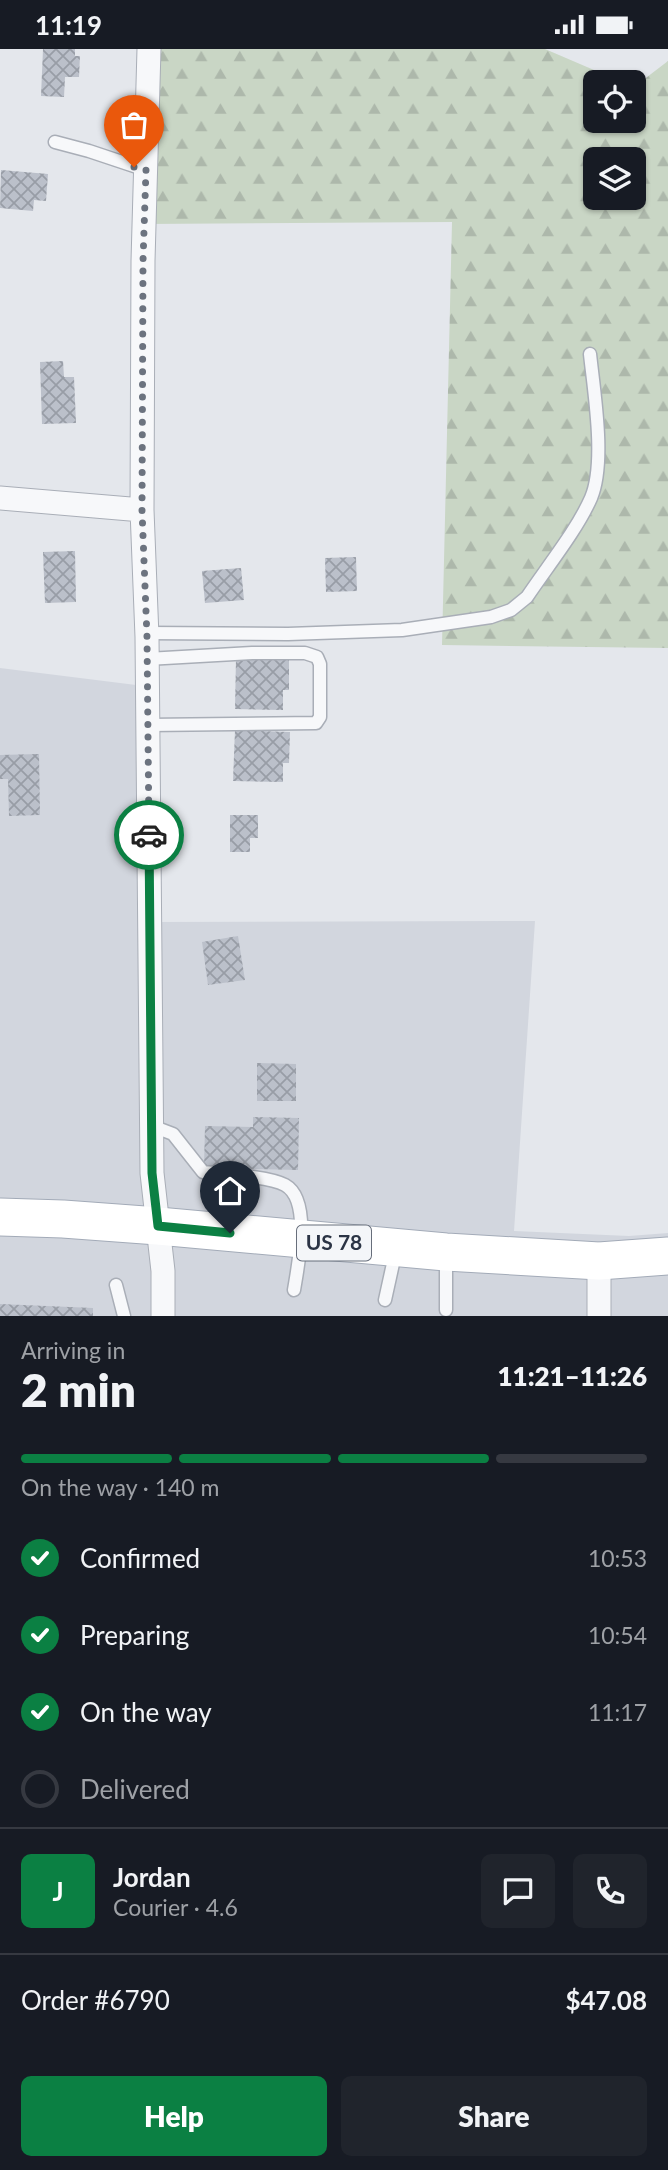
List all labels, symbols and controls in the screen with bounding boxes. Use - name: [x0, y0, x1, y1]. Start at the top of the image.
- text: 11:19: [35, 9, 102, 41]
- map controls: [583, 70, 646, 210]
- button: locate: [583, 70, 646, 133]
- pin: [104, 95, 164, 167]
- icon: bag: [115, 106, 153, 144]
- button: layers: [583, 147, 646, 210]
- courier: [114, 800, 184, 870]
- icon: car: [130, 816, 168, 854]
- pin: [200, 1161, 260, 1233]
- icon: home: [211, 1172, 249, 1210]
- road number: US 78: [297, 1225, 371, 1261]
- text: Arriving in: [21, 1336, 125, 1364]
- text: 11:21–11:26: [497, 1360, 647, 1392]
- text: 2 min: [21, 1362, 136, 1417]
- text: On the way · 140 m: [21, 1473, 220, 1501]
- icon: check: [21, 1539, 59, 1577]
- text: Confirmed: [80, 1542, 200, 1574]
- text: 10:53: [588, 1544, 647, 1572]
- icon: check: [21, 1616, 59, 1654]
- text: Preparing: [80, 1619, 189, 1651]
- text: 10:54: [588, 1621, 647, 1649]
- icon: check: [21, 1693, 59, 1731]
- text: On the way: [80, 1696, 212, 1728]
- text: 11:17: [588, 1698, 647, 1726]
- text: Delivered: [80, 1773, 190, 1805]
- button: chat: [481, 1854, 555, 1928]
- button: phone: [573, 1854, 647, 1928]
- text: Jordan: [113, 1861, 191, 1893]
- text: J: [52, 1875, 64, 1907]
- text: Courier · 4.6: [113, 1893, 238, 1921]
- text: Order #6790: [21, 1984, 170, 2016]
- text: $47.08: [565, 1984, 647, 2016]
- button: Help: [21, 2076, 327, 2156]
- button: Share: [341, 2076, 647, 2156]

